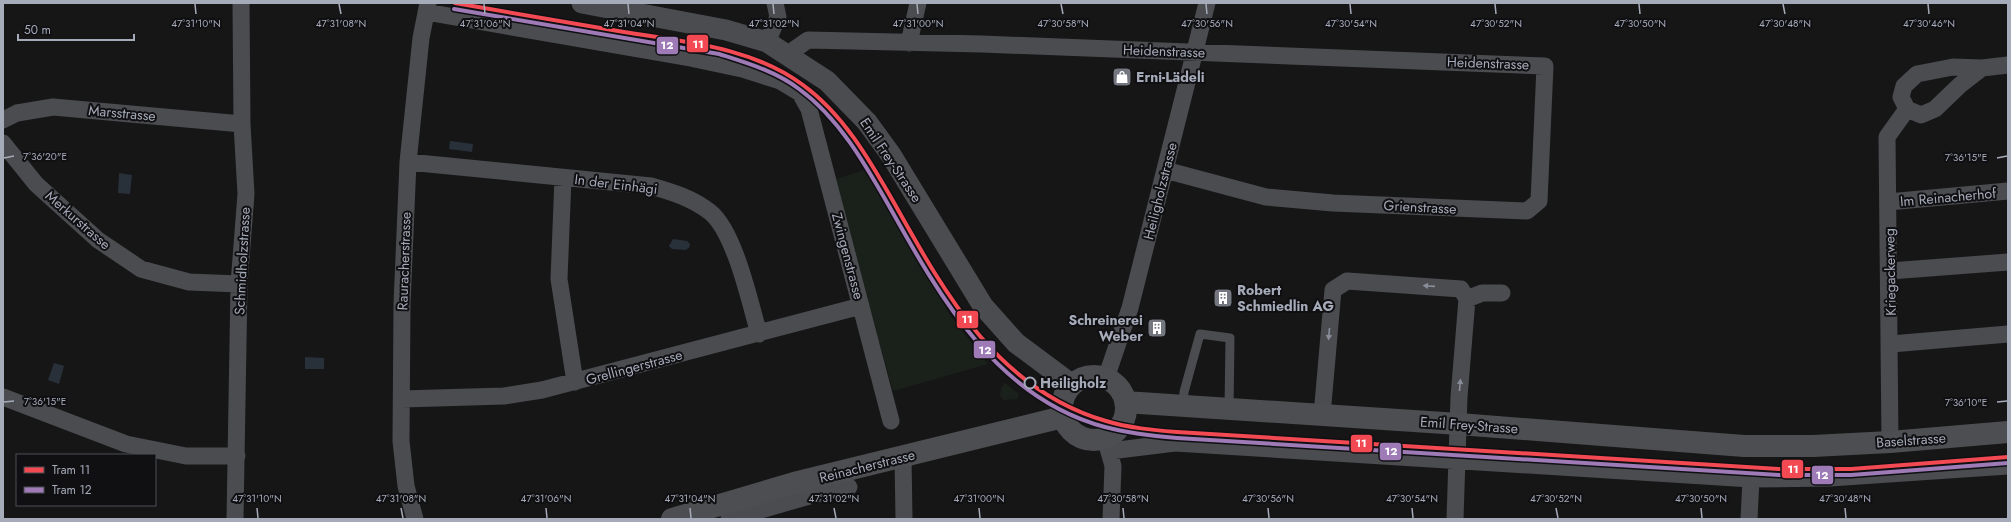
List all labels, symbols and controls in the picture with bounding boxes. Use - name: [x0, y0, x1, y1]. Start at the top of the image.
- scale bar: [18, 16, 134, 42]
- text: 47°31'10"N: [171, 16, 221, 31]
- text: 47°31'08"N: [316, 16, 366, 31]
- text: 47°31'06"N: [460, 16, 510, 31]
- text: 47°31'04"N: [604, 16, 654, 31]
- text: 47°31'02"N: [749, 16, 799, 31]
- text: 47°31'00"N: [892, 16, 944, 31]
- text: 47°30'58"N: [1037, 16, 1089, 31]
- text: 47°30'56"N: [1181, 16, 1233, 31]
- text: 47°30'54"N: [1325, 16, 1377, 31]
- text: 47°30'52"N: [1470, 16, 1522, 31]
- text: 47°30'50"N: [1614, 16, 1666, 31]
- text: 47°30'48"N: [1759, 16, 1811, 31]
- text: 47°30'46"N: [1903, 16, 1955, 31]
- text: 50 m: [24, 21, 51, 39]
- line badge: 11: [686, 34, 709, 53]
- line badge: 12: [656, 36, 679, 55]
- text: 11: [692, 36, 704, 52]
- text: 12: [661, 37, 673, 53]
- street label: Heidenstrasse: [1122, 40, 1206, 62]
- street label: Heidenstrasse: [1446, 52, 1530, 74]
- shop icon: Erni-Lädeli: [1111, 66, 1133, 88]
- place label: Erni-Lädeli: [1136, 67, 1205, 87]
- street label: Marsstrasse: [87, 100, 157, 126]
- street label: Emil Frey-Strasse: [855, 114, 927, 206]
- street label: Heiligholzstrasse: [1138, 140, 1182, 242]
- text: 7°36'20"E: [23, 149, 67, 164]
- text: 7°36'15"E: [1945, 150, 1987, 165]
- street label: In der Einhägi: [573, 169, 659, 199]
- street label: Im Reinacherhof: [1899, 183, 1998, 211]
- street label: Merkurstrasse: [41, 186, 115, 254]
- street label: Grienstrasse: [1383, 195, 1457, 219]
- street label: Schmidholzstrasse: [229, 207, 255, 315]
- street label: Zwingenstrasse: [827, 210, 869, 302]
- street label: Rauracherstrasse: [392, 211, 416, 311]
- street label: Kriegackerweg: [1879, 228, 1901, 316]
- place label: Robert Schmiedlin AG: [1237, 280, 1334, 316]
- one-way arrow: [1423, 283, 1435, 290]
- building icon: Robert Schmiedlin AG: [1212, 287, 1234, 309]
- line badge: 11: [956, 310, 979, 329]
- place label: Schreinerei Weber: [1068, 310, 1143, 346]
- text: 11: [961, 311, 973, 327]
- building icon: Schreinerei Weber: [1146, 317, 1168, 339]
- one-way arrow: [1326, 328, 1332, 340]
- line badge: 12: [973, 340, 996, 359]
- text: 12: [979, 342, 991, 358]
- street label: Grellingerstrasse: [584, 345, 684, 389]
- place label: Heiligholz: [1040, 373, 1107, 393]
- marker: Heiligholz: [1023, 376, 1037, 390]
- one-way arrow: [1457, 379, 1464, 391]
- text: 7°36'15"E: [24, 394, 66, 409]
- text: 7°36'10"E: [1945, 395, 1987, 410]
- street label: Emil Frey-Strasse: [1419, 412, 1519, 438]
- street label: Baselstrasse: [1876, 428, 1946, 452]
- line badge: 11: [1350, 434, 1373, 453]
- text: 11: [1355, 435, 1367, 451]
- line badge: 12: [1379, 442, 1402, 461]
- text: 12: [1385, 443, 1397, 459]
- street label: Reinacherstrasse: [817, 444, 917, 488]
- legend: [16, 454, 156, 506]
- line badge: 11: [1781, 459, 1804, 479]
- text: Tram 11: [52, 461, 90, 479]
- text: 11: [1787, 461, 1799, 477]
- line badge: 12: [1811, 465, 1834, 485]
- text: 12: [1816, 467, 1828, 483]
- text: Tram 12: [52, 481, 92, 499]
- text: 47°31'10"N: [232, 491, 282, 506]
- text: 47°31'08"N: [376, 491, 426, 506]
- text: 47°31'06"N: [521, 491, 571, 506]
- text: 47°31'04"N: [665, 491, 715, 506]
- text: 47°31'02"N: [809, 491, 859, 506]
- text: 47°31'00"N: [953, 491, 1005, 506]
- text: 47°30'58"N: [1097, 491, 1149, 506]
- text: 47°30'56"N: [1242, 491, 1294, 506]
- text: 47°30'54"N: [1386, 491, 1438, 506]
- text: 47°30'52"N: [1530, 491, 1582, 506]
- text: 47°30'50"N: [1675, 491, 1727, 506]
- text: 47°30'48"N: [1819, 491, 1871, 506]

